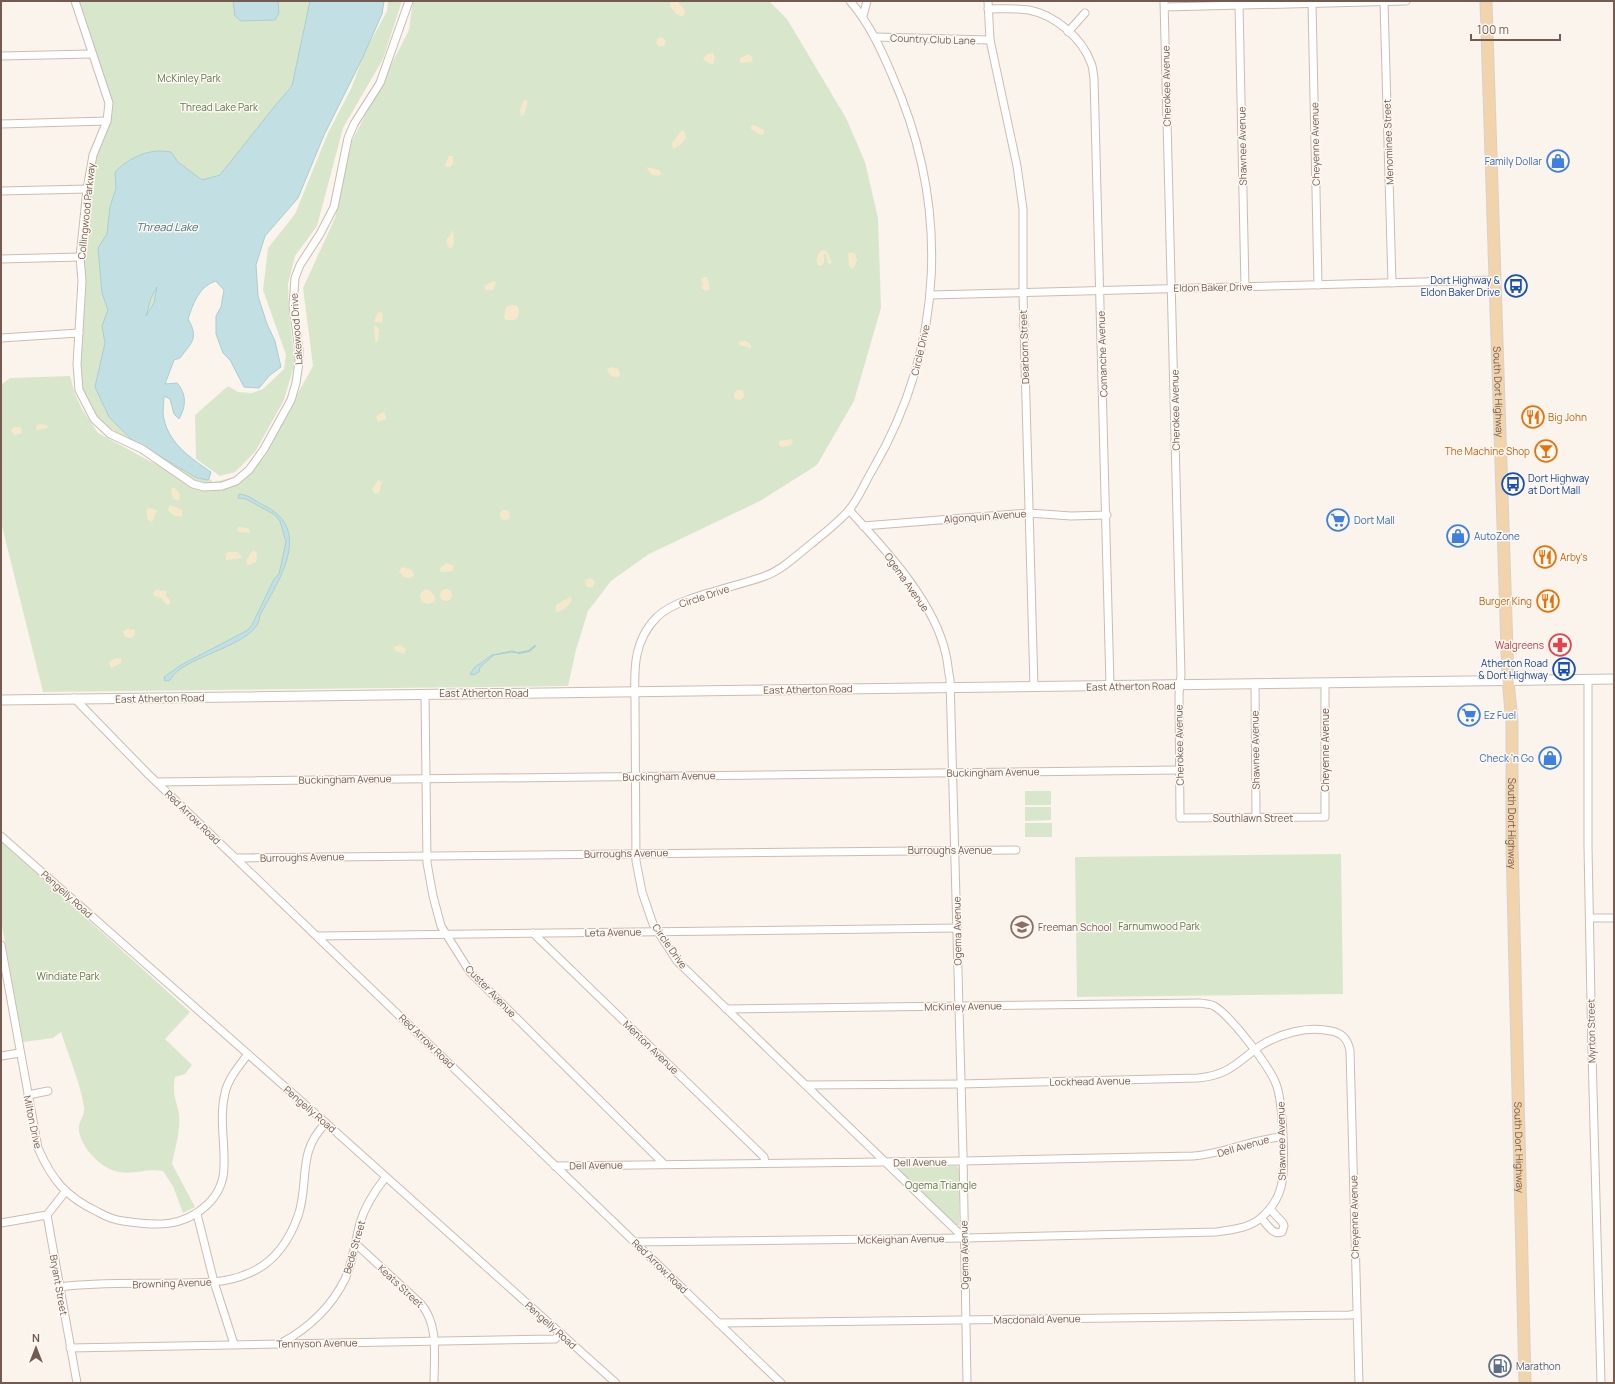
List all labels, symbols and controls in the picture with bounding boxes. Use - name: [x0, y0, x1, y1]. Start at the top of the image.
- scale bar: [1471, 16, 1560, 42]
- text: 100 m: [1477, 21, 1509, 38]
- street label: Country Club Lane: [890, 31, 976, 47]
- street label: Cherokee Avenue: [1158, 45, 1174, 127]
- park label: McKinley Park: [157, 71, 222, 85]
- street label: Menominee Street: [1380, 99, 1396, 185]
- park label: Thread Lake Park: [180, 100, 259, 114]
- street label: Cheyenne Avenue: [1307, 102, 1323, 186]
- street label: Shawnee Avenue: [1234, 106, 1250, 186]
- shop icon: Family Dollar: [1545, 148, 1571, 174]
- place label: Family Dollar: [1485, 154, 1542, 168]
- street label: Collingwood Parkway: [74, 161, 98, 260]
- water label: Thread Lake: [136, 219, 198, 234]
- place label: Dort Highway & Eldon Baker Drive: [1421, 273, 1500, 299]
- bus stop icon: Dort Highway & Eldon Baker Drive: [1503, 273, 1529, 299]
- street label: Eldon Baker Drive: [1173, 279, 1253, 295]
- street label: Lakewood Drive: [287, 293, 305, 365]
- street label: Dearborn Street: [1016, 310, 1032, 384]
- street label: Comanche Avenue: [1093, 310, 1111, 398]
- street label: Circle Drive: [907, 323, 933, 377]
- street label: South Dort Highway: [1490, 346, 1507, 438]
- street label: Cherokee Avenue: [1167, 369, 1183, 451]
- restaurant icon: Big John: [1520, 404, 1546, 430]
- place label: Big John: [1548, 410, 1587, 424]
- bar icon: The Machine Shop: [1533, 438, 1559, 464]
- place label: The Machine Shop: [1445, 444, 1530, 458]
- bus stop icon: Dort Highway at Dort Mall: [1500, 471, 1526, 497]
- place label: Dort Highway at Dort Mall: [1528, 471, 1590, 497]
- street label: Algonquin Avenue: [943, 506, 1027, 526]
- supermarket icon: Dort Mall: [1325, 507, 1351, 533]
- place label: Dort Mall: [1354, 513, 1395, 527]
- shop icon: AutoZone: [1445, 523, 1471, 549]
- place label: AutoZone: [1474, 529, 1520, 543]
- restaurant icon: Arby's: [1532, 544, 1558, 570]
- street label: Ogema Avenue: [881, 550, 933, 614]
- place label: Arby's: [1560, 550, 1587, 564]
- street label: Circle Drive: [677, 581, 731, 611]
- restaurant icon: Burger King: [1535, 588, 1561, 614]
- place label: Burger King: [1479, 594, 1532, 608]
- pharmacy icon: Walgreens: [1547, 632, 1573, 658]
- place label: Walgreens: [1495, 638, 1544, 652]
- place label: Atherton Road & Dort Highway: [1478, 656, 1549, 682]
- bus stop icon: Atherton Road & Dort Highway: [1551, 656, 1577, 682]
- street label: East Atherton Road: [1086, 678, 1176, 694]
- street label: East Atherton Road: [763, 681, 853, 697]
- street label: East Atherton Road: [439, 686, 529, 700]
- street label: East Atherton Road: [115, 690, 205, 706]
- supermarket icon: Ez Fuel: [1456, 702, 1482, 728]
- street label: Cherokee Avenue: [1171, 704, 1187, 786]
- street label: Cheyenne Avenue: [1318, 708, 1332, 792]
- place label: Ez Fuel: [1484, 708, 1516, 722]
- street label: Shawnee Avenue: [1247, 710, 1263, 790]
- shop icon: Check 'n Go: [1537, 745, 1563, 771]
- place label: Check 'n Go: [1480, 751, 1534, 765]
- street label: Buckingham Avenue: [946, 764, 1040, 780]
- street label: Buckingham Avenue: [622, 768, 716, 784]
- street label: Buckingham Avenue: [298, 771, 392, 787]
- street label: South Dort Highway: [1505, 778, 1520, 870]
- street label: Red Arrow Road: [162, 787, 224, 847]
- street label: Southlawn Street: [1213, 811, 1293, 825]
- street label: Burroughs Avenue: [908, 843, 992, 857]
- street label: Burroughs Avenue: [584, 845, 668, 861]
- street label: Burroughs Avenue: [260, 849, 344, 865]
- street label: Pengelly Road: [38, 867, 96, 921]
- street label: Ogema Avenue: [949, 896, 965, 966]
- school or university icon: Freeman School: [1009, 914, 1035, 940]
- park label: Farnumwood Park: [1118, 919, 1201, 933]
- place label: Freeman School: [1038, 920, 1112, 934]
- street label: Circle Drive: [649, 921, 691, 971]
- street label: Leta Avenue: [585, 925, 642, 939]
- street label: Custer Avenue: [462, 962, 520, 1020]
- park label: Windiate Park: [37, 969, 100, 983]
- street label: McKinley Avenue: [924, 998, 1002, 1014]
- street label: Myrton Street: [1583, 999, 1599, 1063]
- street label: Red Arrow Road: [396, 1011, 458, 1071]
- street label: Menton Avenue: [620, 1017, 682, 1077]
- street label: Lockhead Avenue: [1049, 1073, 1131, 1089]
- street label: Pengelly Road: [281, 1082, 339, 1136]
- street label: Milton Drive: [21, 1094, 46, 1150]
- street label: Shawnee Avenue: [1273, 1101, 1289, 1181]
- street label: South Dort Highway: [1511, 1102, 1527, 1194]
- street label: Dell Avenue: [1215, 1132, 1271, 1160]
- street label: Dell Avenue: [893, 1155, 947, 1169]
- street label: Dell Avenue: [569, 1158, 623, 1172]
- street label: Cheyenne Avenue: [1346, 1175, 1362, 1259]
- park label: Ogema Triangle: [905, 1178, 977, 1192]
- street label: Bede Street: [340, 1219, 368, 1275]
- street label: Ogema Avenue: [956, 1220, 972, 1290]
- street label: McKeighan Avenue: [857, 1231, 945, 1247]
- street label: Red Arrow Road: [629, 1236, 691, 1296]
- street label: Bryant Street: [47, 1253, 71, 1317]
- street label: Keats Street: [375, 1261, 427, 1311]
- street label: Browning Avenue: [132, 1275, 212, 1291]
- street label: Pengelly Road: [522, 1298, 580, 1352]
- street label: Macdonald Avenue: [993, 1311, 1081, 1327]
- north arrow: [16, 1328, 56, 1368]
- text: N: [32, 1330, 40, 1345]
- street label: Tennyson Avenue: [276, 1335, 358, 1351]
- fuel station icon: Marathon: [1487, 1353, 1513, 1379]
- place label: Marathon: [1516, 1359, 1561, 1373]

